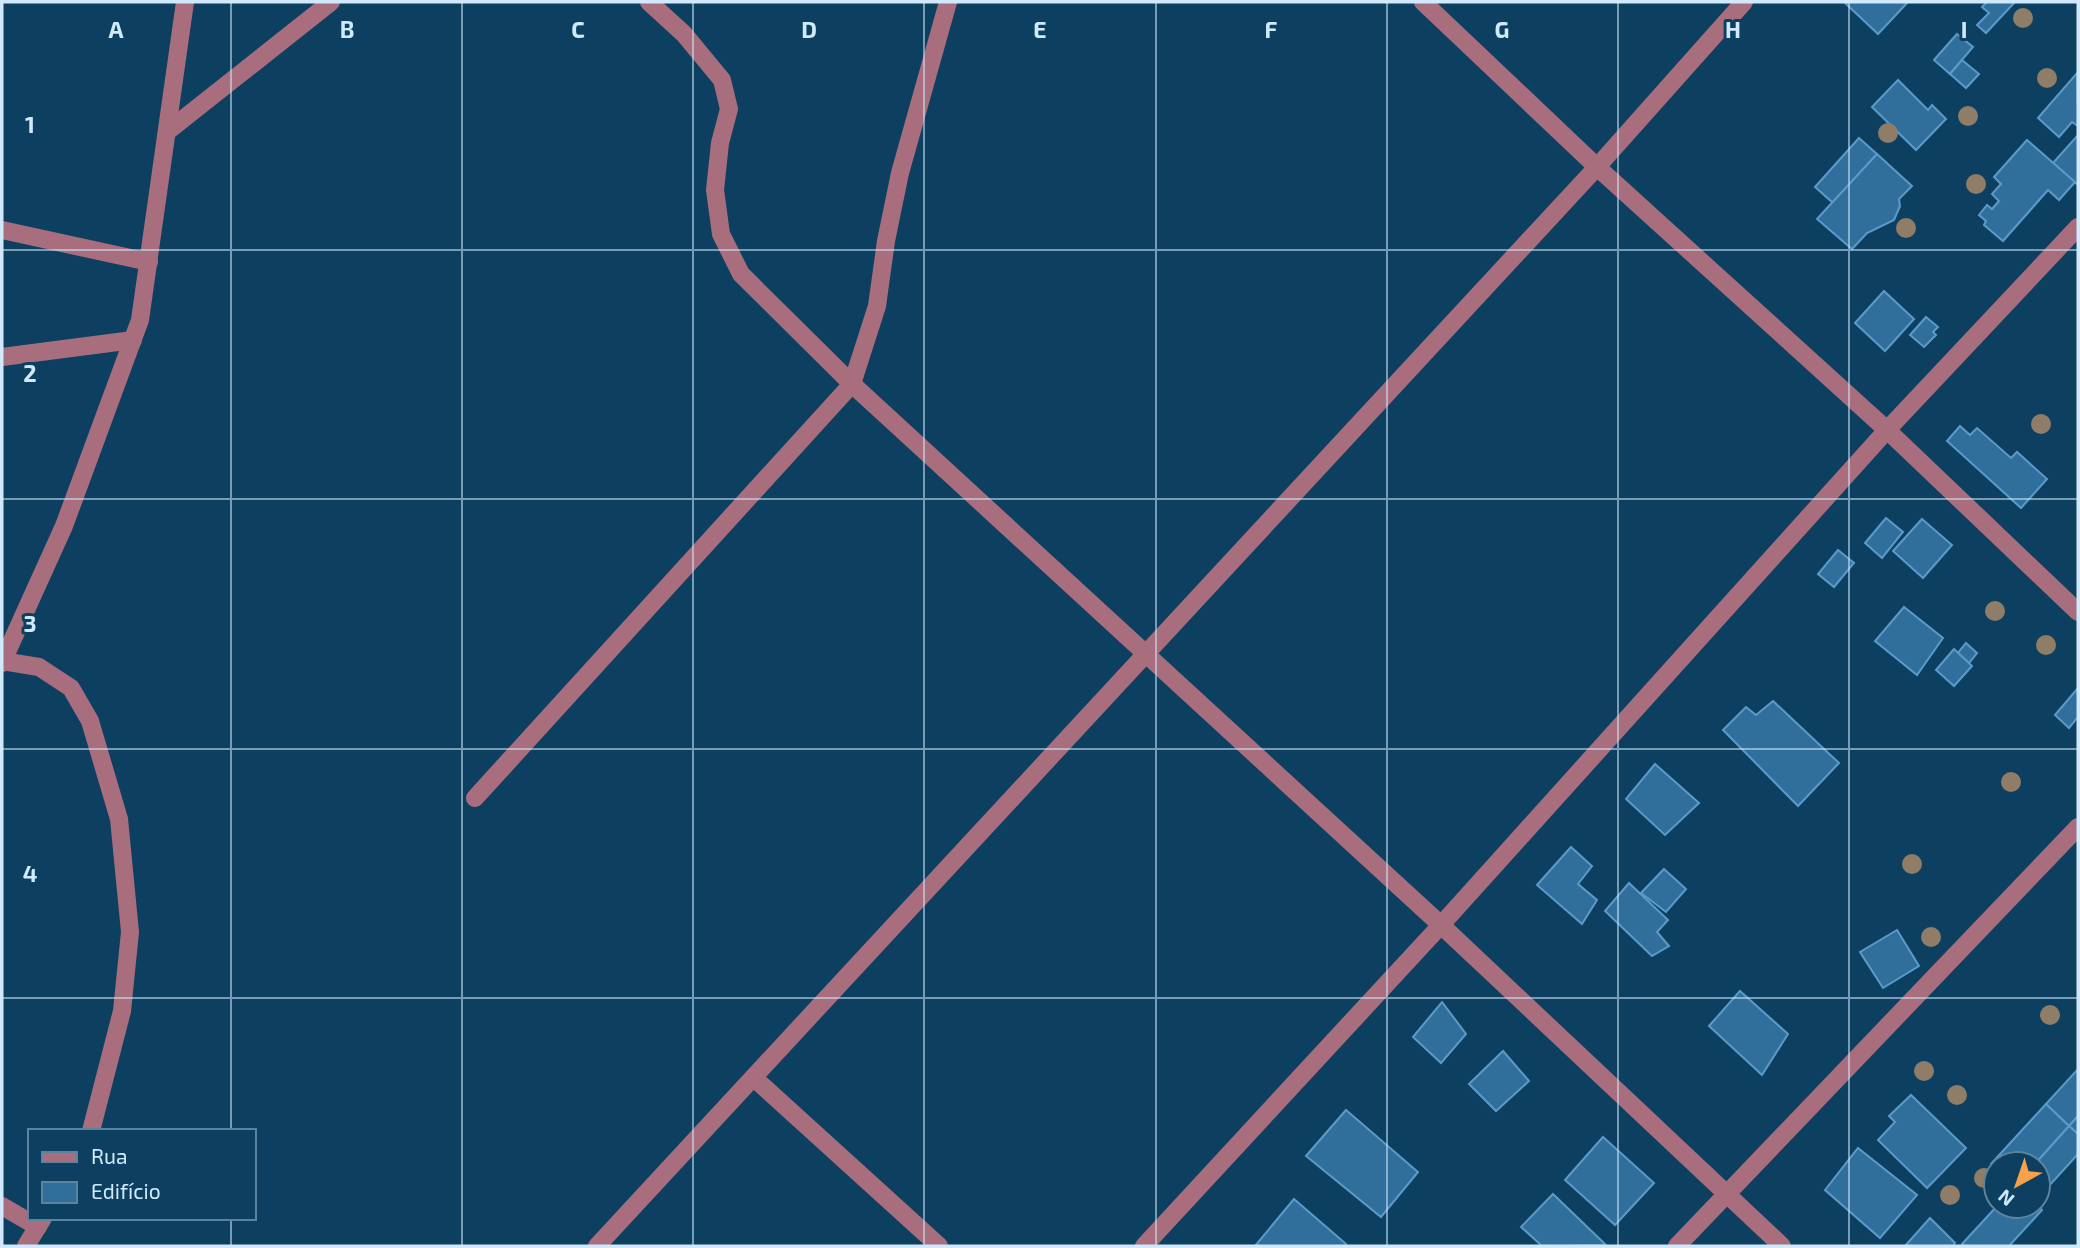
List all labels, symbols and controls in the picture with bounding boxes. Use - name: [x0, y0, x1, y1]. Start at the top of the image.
- text: A: [108, 15, 124, 43]
- text: B: [340, 15, 354, 43]
- text: C: [571, 15, 585, 43]
- text: D: [801, 15, 817, 43]
- text: E: [1033, 15, 1047, 43]
- text: F: [1265, 15, 1278, 43]
- text: G: [1495, 15, 1509, 43]
- text: H: [1725, 15, 1741, 43]
- text: I: [1961, 15, 1967, 43]
- text: 1: [25, 110, 35, 138]
- text: 2: [23, 359, 37, 387]
- text: 3: [23, 609, 37, 637]
- text: 4: [23, 859, 37, 887]
- legend: [28, 1129, 256, 1220]
- text: Rua: [91, 1143, 127, 1168]
- north arrow: [1982, 1150, 2052, 1220]
- text: Edifício: [91, 1178, 161, 1203]
- text: N: [1993, 1185, 2018, 1212]

